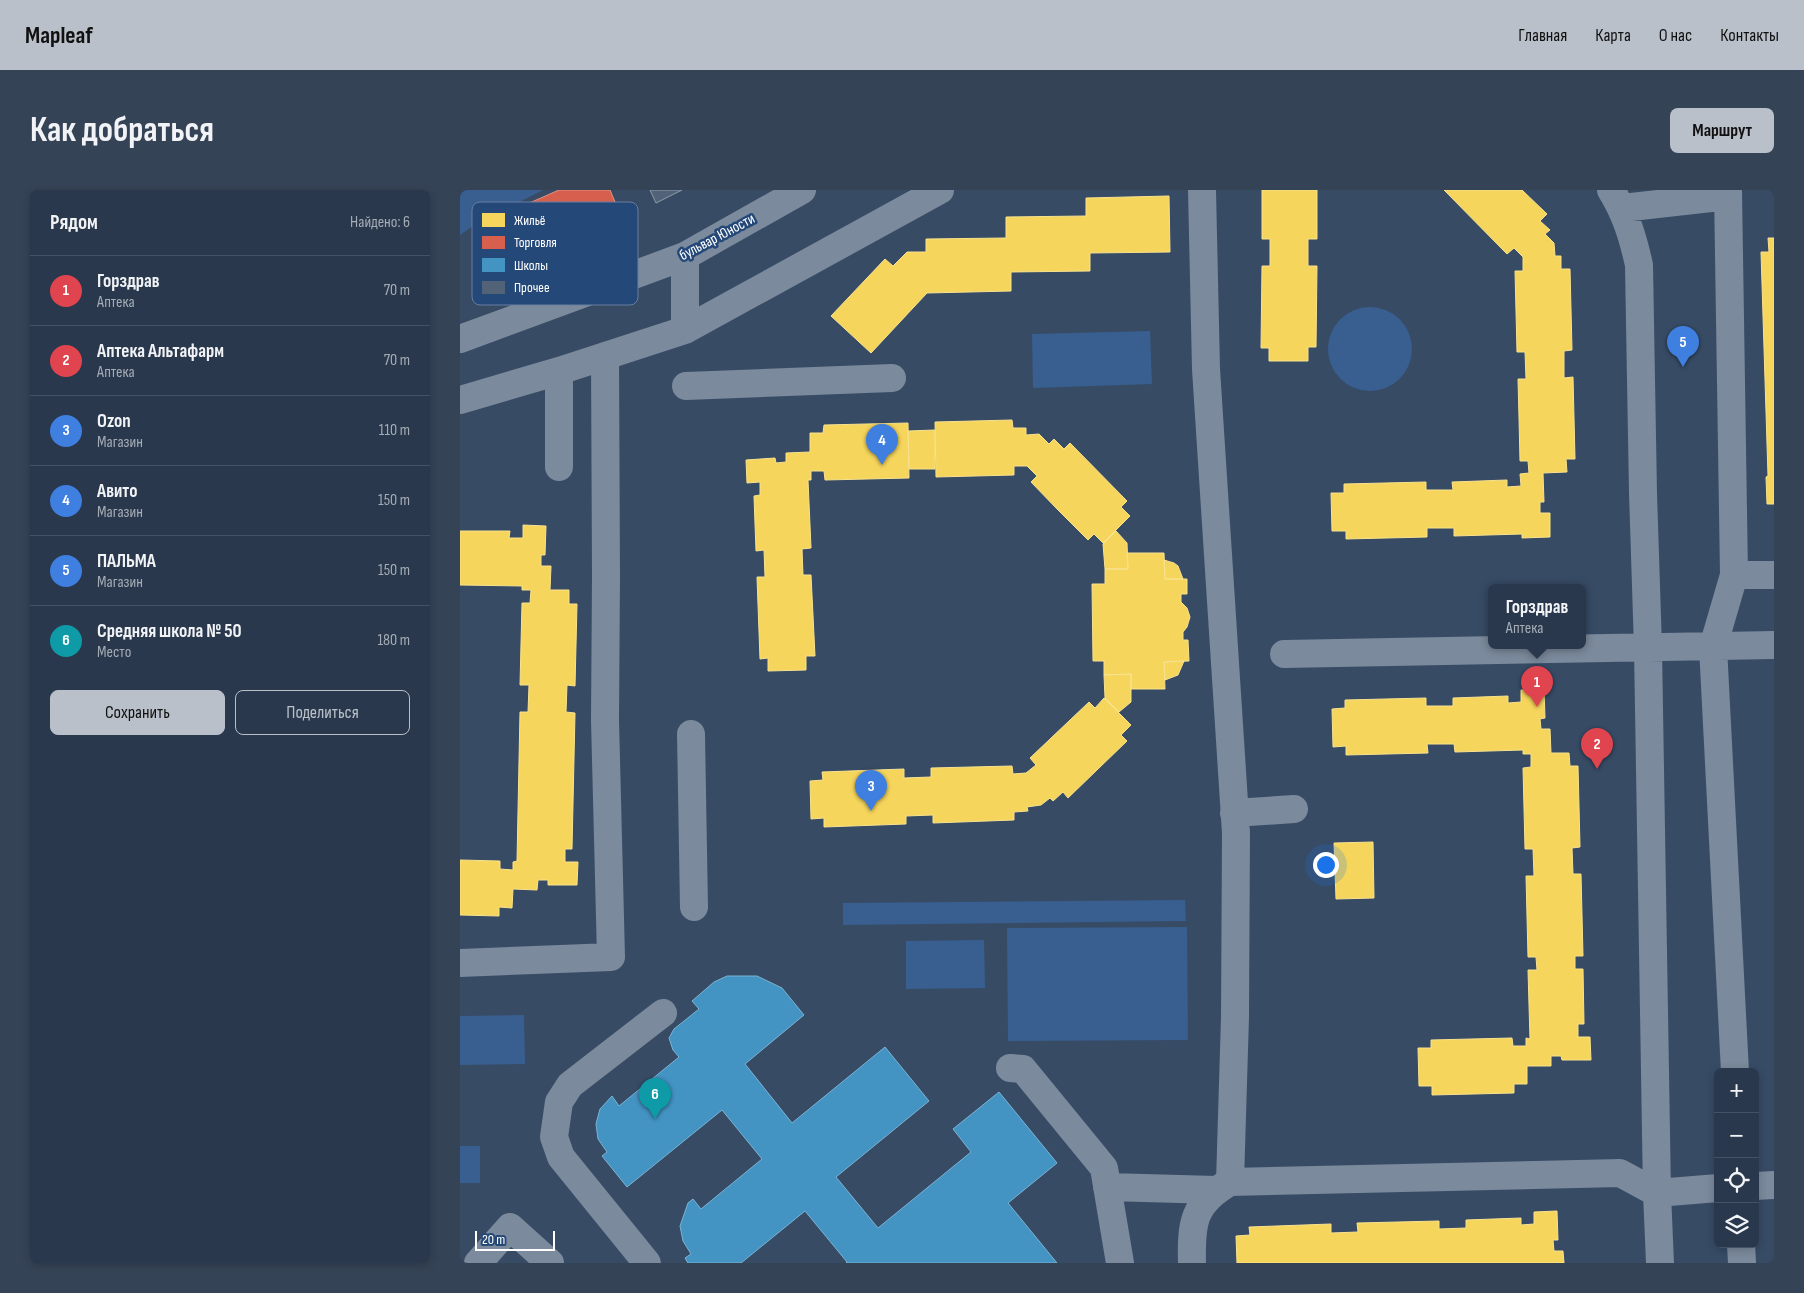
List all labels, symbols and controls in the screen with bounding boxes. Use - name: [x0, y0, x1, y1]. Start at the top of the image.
- text: Mapleaf: [25, 21, 93, 50]
- text: Главная: [1518, 25, 1567, 46]
- text: Карта: [1595, 25, 1631, 46]
- text: О нас: [1659, 25, 1692, 46]
- text: Контакты: [1720, 25, 1779, 46]
- button: Маршрут: [1670, 108, 1774, 153]
- text: Как добраться: [30, 109, 214, 152]
- legend: [472, 202, 638, 305]
- street label: бульвар Юности: [676, 209, 758, 265]
- text: Рядом: [50, 210, 98, 235]
- text: Жильё: [514, 212, 545, 229]
- text: Найдено: 6: [350, 213, 410, 232]
- text: Торговля: [514, 234, 557, 251]
- text: Школы: [514, 257, 548, 274]
- text: Горздрав: [97, 270, 160, 293]
- text: Прочее: [514, 279, 550, 296]
- text: 1: [63, 281, 69, 300]
- text: 70 m: [384, 281, 410, 300]
- text: Аптека: [97, 293, 135, 312]
- pin: 5: [1667, 326, 1699, 367]
- text: Аптека Альтафарм: [97, 340, 224, 363]
- text: 2: [62, 351, 70, 370]
- text: 70 m: [384, 351, 410, 370]
- text: Аптека: [97, 363, 135, 382]
- text: Ozon: [97, 410, 131, 433]
- text: 3: [62, 421, 70, 440]
- text: 110 m: [379, 421, 410, 440]
- pin: 4: [866, 424, 898, 465]
- text: Магазин: [97, 433, 143, 452]
- text: Авито: [97, 480, 137, 503]
- text: 4: [62, 491, 70, 510]
- text: 150 m: [378, 491, 410, 510]
- text: Магазин: [97, 503, 143, 522]
- text: ПАЛЬМА: [97, 550, 156, 573]
- text: 5: [62, 561, 70, 580]
- text: 150 m: [378, 561, 410, 580]
- text: Магазин: [97, 573, 143, 592]
- popup: [1488, 584, 1586, 649]
- text: Горздрав: [1506, 596, 1568, 619]
- text: Аптека: [1506, 619, 1543, 638]
- text: Средняя школа № 50: [97, 620, 242, 643]
- text: 6: [62, 631, 70, 650]
- text: 180 m: [377, 631, 410, 650]
- text: Место: [97, 643, 131, 662]
- pin: 1: [1521, 666, 1553, 707]
- button: Сохранить: [50, 690, 225, 735]
- button: Поделиться: [235, 690, 410, 735]
- pin: 2: [1581, 728, 1613, 769]
- pin: 3: [855, 770, 887, 811]
- your location: [1313, 852, 1339, 878]
- map controls: [1714, 1068, 1759, 1248]
- button: +: [1714, 1068, 1759, 1113]
- pin: 6: [639, 1078, 671, 1119]
- button: −: [1714, 1113, 1759, 1158]
- button: locate: [1714, 1158, 1759, 1203]
- button: layers: [1714, 1203, 1759, 1248]
- scale bar: [475, 1228, 555, 1251]
- text: 20 m: [482, 1231, 505, 1248]

